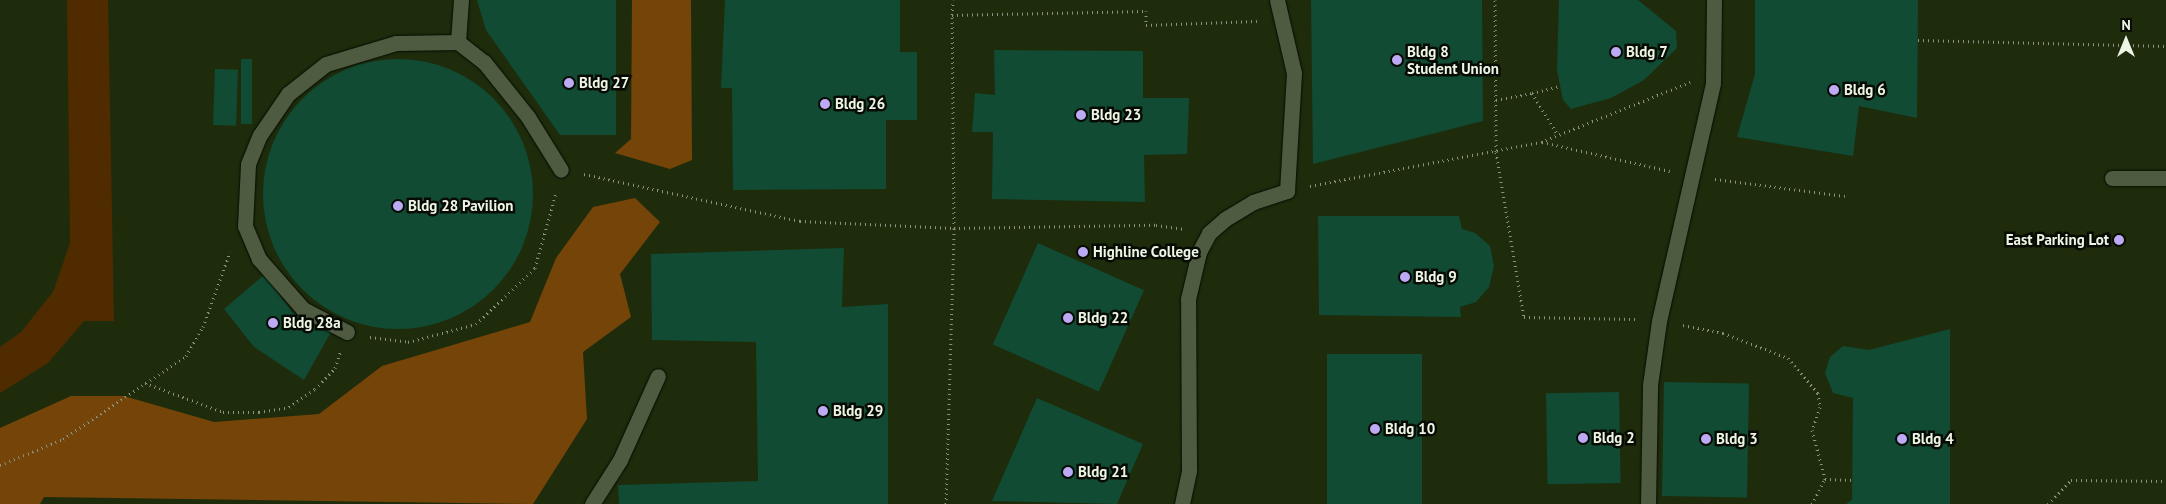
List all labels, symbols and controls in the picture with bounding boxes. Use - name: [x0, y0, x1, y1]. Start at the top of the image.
- north arrow: [2101, 15, 2151, 65]
- text: N: [2121, 16, 2131, 34]
- place label: Bldg 8 Student Union: [1407, 42, 1499, 77]
- place label: Bldg 7: [1626, 43, 1668, 61]
- marker: Bldg 7: [1610, 46, 1622, 58]
- marker: Bldg 8 Student Union: [1391, 54, 1403, 66]
- place label: Bldg 27: [579, 74, 629, 92]
- marker: Bldg 27: [563, 77, 575, 89]
- place label: Bldg 6: [1844, 81, 1886, 99]
- marker: Bldg 6: [1828, 84, 1840, 96]
- place label: Bldg 26: [835, 95, 885, 113]
- marker: Bldg 26: [819, 98, 831, 110]
- place label: Bldg 23: [1091, 106, 1141, 124]
- marker: Bldg 23: [1075, 109, 1087, 121]
- place label: Bldg 28 Pavilion: [408, 197, 513, 215]
- marker: Bldg 28 Pavilion: [392, 200, 404, 212]
- place label: East Parking Lot: [2006, 231, 2109, 249]
- marker: East Parking Lot: [2113, 234, 2125, 246]
- place label: Highline College: [1093, 243, 1199, 261]
- marker: Highline College: [1077, 246, 1089, 258]
- place label: Bldg 9: [1415, 268, 1457, 286]
- marker: Bldg 9: [1399, 271, 1411, 283]
- place label: Bldg 22: [1078, 309, 1128, 327]
- marker: Bldg 22: [1062, 312, 1074, 324]
- place label: Bldg 28a: [283, 314, 341, 332]
- marker: Bldg 28a: [267, 317, 279, 329]
- place label: Bldg 29: [833, 402, 883, 420]
- marker: Bldg 29: [817, 405, 829, 417]
- place label: Bldg 10: [1385, 420, 1435, 438]
- marker: Bldg 10: [1369, 423, 1381, 435]
- place label: Bldg 2: [1593, 429, 1635, 447]
- place label: Bldg 3: [1716, 430, 1758, 448]
- place label: Bldg 4: [1912, 430, 1954, 448]
- marker: Bldg 2: [1577, 432, 1589, 444]
- marker: Bldg 3: [1700, 433, 1712, 445]
- marker: Bldg 4: [1896, 433, 1908, 445]
- place label: Bldg 21: [1078, 463, 1128, 481]
- marker: Bldg 21: [1062, 466, 1074, 478]

